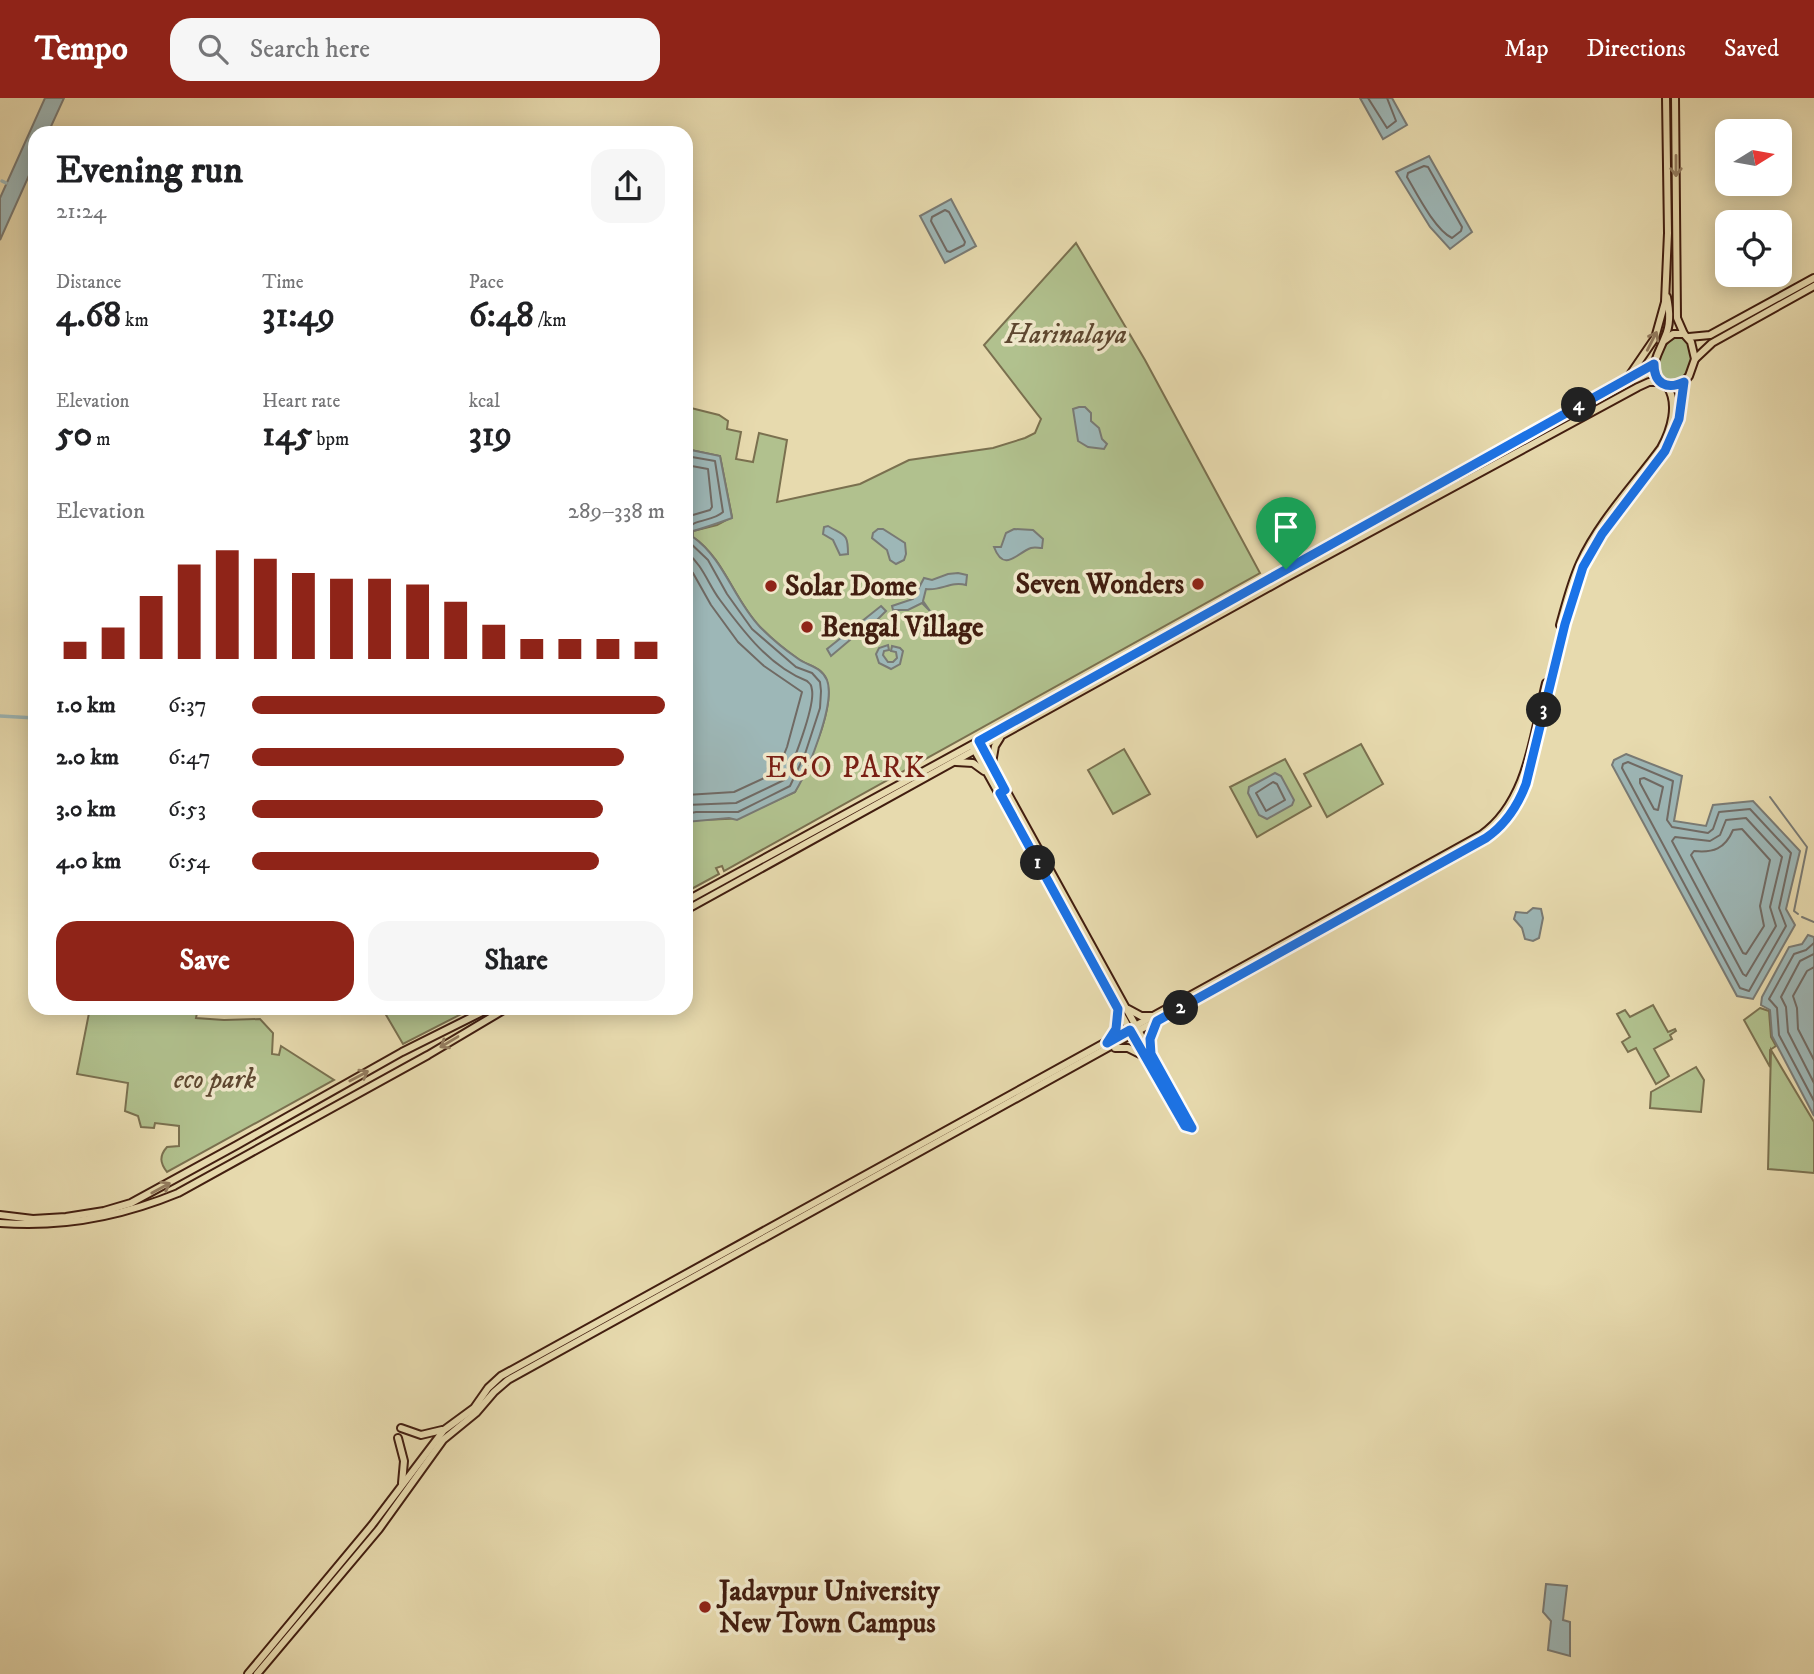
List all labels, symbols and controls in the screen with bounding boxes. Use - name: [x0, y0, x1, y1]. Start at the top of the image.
- search box: [170, 18, 660, 81]
- text: Tempo: [35, 29, 128, 70]
- icon: search: [194, 30, 232, 68]
- text: Search here: [250, 33, 370, 66]
- text: Map: [1504, 34, 1549, 64]
- text: Directions: [1587, 34, 1686, 64]
- text: Saved: [1724, 34, 1779, 64]
- north arrow: [1715, 119, 1792, 196]
- map controls: [1715, 119, 1792, 287]
- text: Evening run: [56, 147, 243, 195]
- button: share: [591, 149, 665, 223]
- one-way arrow: [1669, 154, 1683, 177]
- text: 21:24: [56, 197, 106, 226]
- button: locate: [1715, 210, 1792, 287]
- text: Distance: [56, 271, 121, 294]
- text: Time: [262, 271, 304, 294]
- text: Pace: [469, 271, 504, 294]
- text: 4.68: [56, 294, 121, 338]
- text: 31:49: [262, 294, 335, 338]
- text: 6:48: [469, 294, 534, 338]
- text: km: [121, 309, 149, 332]
- text: /km: [534, 309, 567, 332]
- park label: Harinalaya: [1004, 317, 1127, 352]
- one-way arrow: [1645, 331, 1659, 352]
- pin: 4: [1562, 388, 1596, 422]
- text: Elevation: [56, 390, 130, 413]
- text: Heart rate: [262, 390, 340, 413]
- text: kcal: [469, 390, 500, 413]
- text: 4: [1573, 393, 1584, 416]
- text: 50: [56, 413, 92, 457]
- text: 145: [262, 413, 313, 457]
- text: 319: [469, 413, 512, 457]
- text: m: [92, 428, 111, 451]
- text: bpm: [313, 428, 349, 451]
- text: Elevation: [56, 497, 145, 526]
- text: 289–338 m: [568, 497, 665, 526]
- pin: [1256, 497, 1316, 569]
- icon: arrive: [1267, 508, 1305, 546]
- place label: Seven Wonders: [1015, 567, 1185, 602]
- place label: Solar Dome: [785, 569, 917, 604]
- marker: Seven Wonders: [1190, 576, 1206, 592]
- marker: Solar Dome: [763, 578, 779, 594]
- place label: Bengal Village: [821, 610, 984, 645]
- marker: Bengal Village: [799, 619, 815, 635]
- text: 1.0 km: [56, 691, 116, 720]
- text: 6:37: [168, 691, 207, 720]
- pin: 3: [1526, 692, 1562, 728]
- text: 3: [1540, 698, 1547, 721]
- text: 2.0 km: [56, 743, 119, 772]
- text: 6:47: [168, 743, 211, 772]
- district label: ECO PARK: [765, 750, 927, 787]
- text: 3.0 km: [56, 795, 116, 824]
- text: 6:53: [168, 795, 206, 824]
- pin: 1: [1020, 846, 1056, 880]
- text: 4.0 km: [56, 847, 121, 876]
- text: 6:54: [168, 847, 209, 876]
- text: 1: [1034, 851, 1041, 874]
- button: Save: [56, 921, 354, 1001]
- button: Share: [368, 921, 665, 1001]
- pin: 2: [1164, 990, 1198, 1026]
- text: 2: [1176, 996, 1185, 1019]
- one-way arrow: [439, 1036, 459, 1050]
- park label: eco park: [174, 1062, 256, 1097]
- one-way arrow: [348, 1069, 369, 1082]
- one-way arrow: [150, 1181, 170, 1195]
- place label: Jadavpur University New Town Campus: [716, 1574, 940, 1641]
- marker: Jadavpur University New Town Campus: [697, 1599, 713, 1615]

